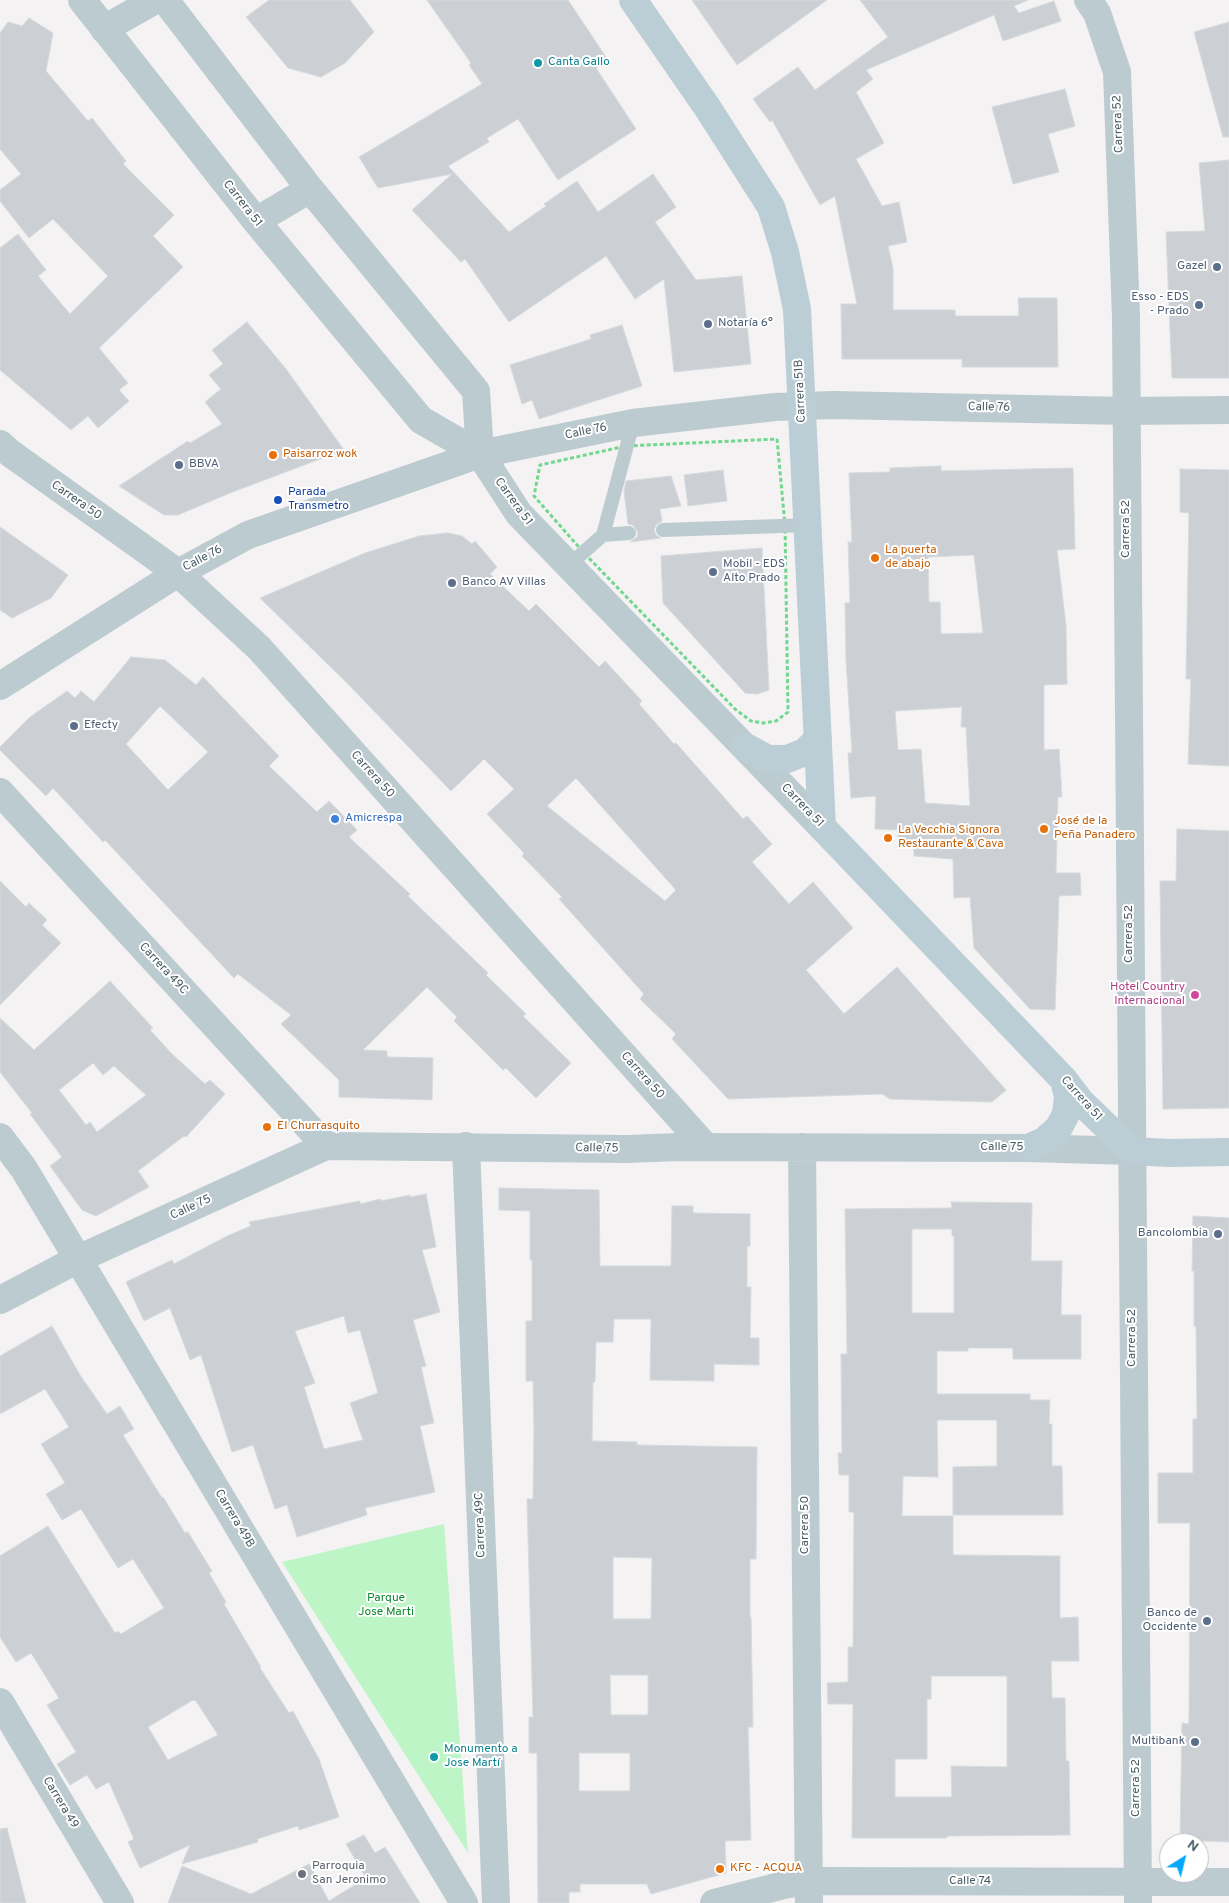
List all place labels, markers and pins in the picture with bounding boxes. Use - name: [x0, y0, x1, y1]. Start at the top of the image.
- place label: Canta Gallo: [548, 56, 610, 70]
- marker: Canta Gallo: [532, 57, 544, 69]
- place label: Gazel: [1177, 260, 1207, 274]
- marker: Gazel: [1211, 261, 1223, 273]
- place label: Esso - EDS - Prado: [1131, 291, 1189, 319]
- marker: Esso - EDS - Prado: [1193, 299, 1205, 311]
- place label: Notaría 6°: [718, 317, 773, 331]
- marker: Notaría 6°: [702, 318, 714, 330]
- place label: Paisarroz wok: [283, 448, 358, 462]
- marker: Paisarroz wok: [267, 449, 279, 461]
- place label: BBVA: [189, 458, 219, 472]
- marker: BBVA: [173, 459, 185, 471]
- place label: Parada Transmetro: [288, 486, 349, 514]
- marker: Parada Transmetro: [272, 494, 284, 506]
- place label: La puerta de abajo: [885, 544, 936, 572]
- marker: La puerta de abajo: [869, 552, 881, 564]
- place label: Mobil - EDS Alto Prado: [723, 558, 785, 586]
- marker: Mobil - EDS Alto Prado: [707, 566, 719, 578]
- place label: Banco AV Villas: [462, 576, 546, 590]
- marker: Banco AV Villas: [446, 577, 458, 589]
- place label: Efecty: [84, 719, 118, 733]
- marker: Efecty: [68, 720, 80, 732]
- place label: Amicrespa: [345, 812, 402, 826]
- marker: Amicrespa: [329, 813, 341, 825]
- place label: José de la Peña Panadero: [1054, 815, 1136, 843]
- marker: José de la Peña Panadero: [1038, 823, 1050, 835]
- place label: La Vecchia Signora Restaurante & Cava: [898, 824, 1003, 852]
- marker: La Vecchia Signora Restaurante & Cava: [882, 832, 894, 844]
- place label: Hotel Country Internacional: [1110, 981, 1185, 1009]
- marker: Hotel Country Internacional: [1189, 989, 1201, 1001]
- place label: El Churrasquito: [277, 1120, 360, 1134]
- marker: El Churrasquito: [261, 1121, 273, 1133]
- place label: Bancolombia: [1138, 1227, 1208, 1241]
- marker: Bancolombia: [1212, 1228, 1224, 1240]
- place label: Banco de Occidente: [1142, 1607, 1197, 1635]
- marker: Banco de Occidente: [1201, 1615, 1213, 1627]
- place label: Multibank: [1132, 1735, 1185, 1749]
- marker: Multibank: [1189, 1736, 1201, 1748]
- place label: Monumento a Jose Martí: [444, 1743, 518, 1771]
- marker: Monumento a Jose Martí: [428, 1751, 440, 1763]
- place label: Parroquia San Jeronimo: [312, 1860, 386, 1888]
- place label: KFC - ACQUA: [730, 1862, 802, 1876]
- marker: KFC - ACQUA: [714, 1863, 726, 1875]
- marker: Parroquia San Jeronimo: [296, 1868, 308, 1880]

